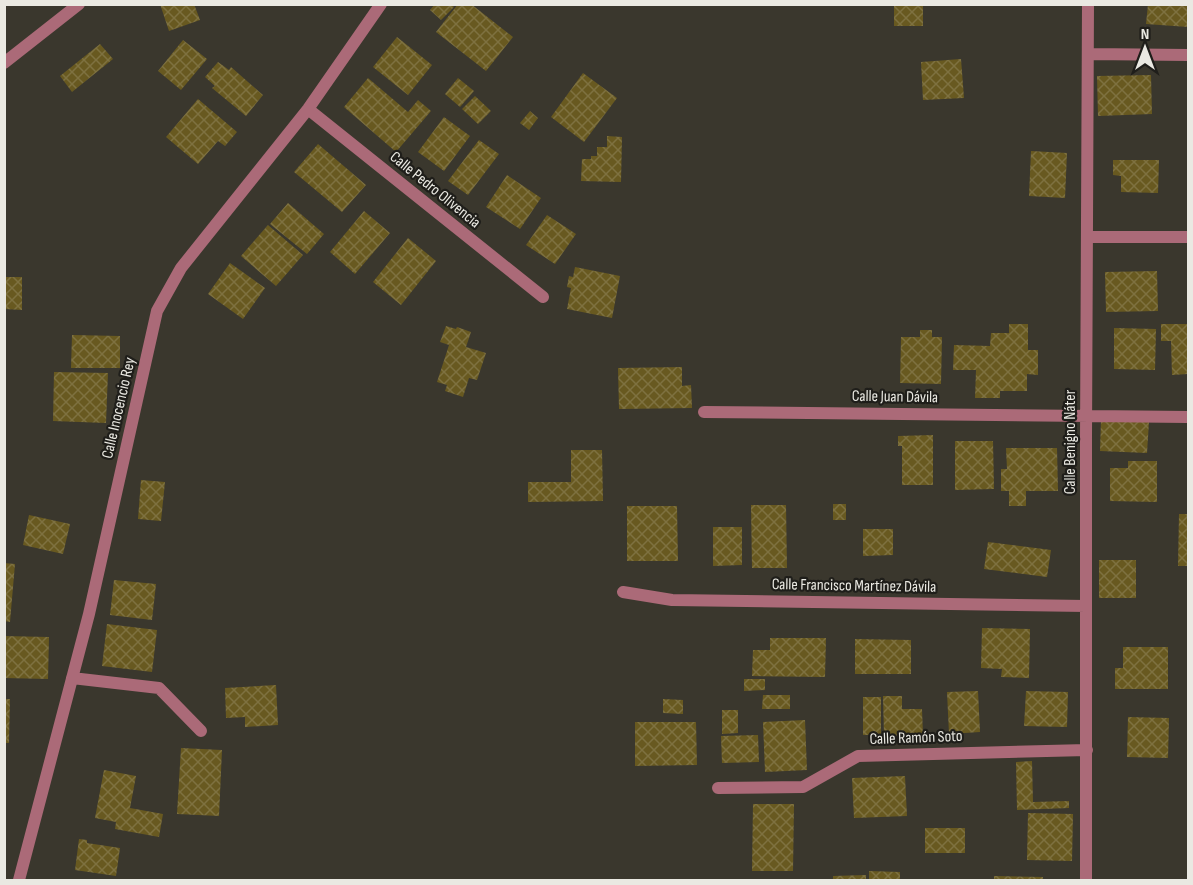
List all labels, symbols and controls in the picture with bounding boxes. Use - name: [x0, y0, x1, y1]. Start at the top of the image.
- north arrow: [1115, 18, 1175, 78]
- text: N: [1141, 25, 1149, 44]
- street label: Calle Pedro Olivencia: [386, 148, 484, 232]
- street label: Calle Inocencio Rey: [98, 356, 140, 460]
- street label: Calle Juan Dávila: [852, 387, 938, 407]
- street label: Calle Benigno Náter: [1061, 389, 1080, 494]
- street label: Calle Francisco Martínez Dávila: [772, 575, 936, 597]
- street label: Calle Ramón Soto: [869, 727, 963, 749]

